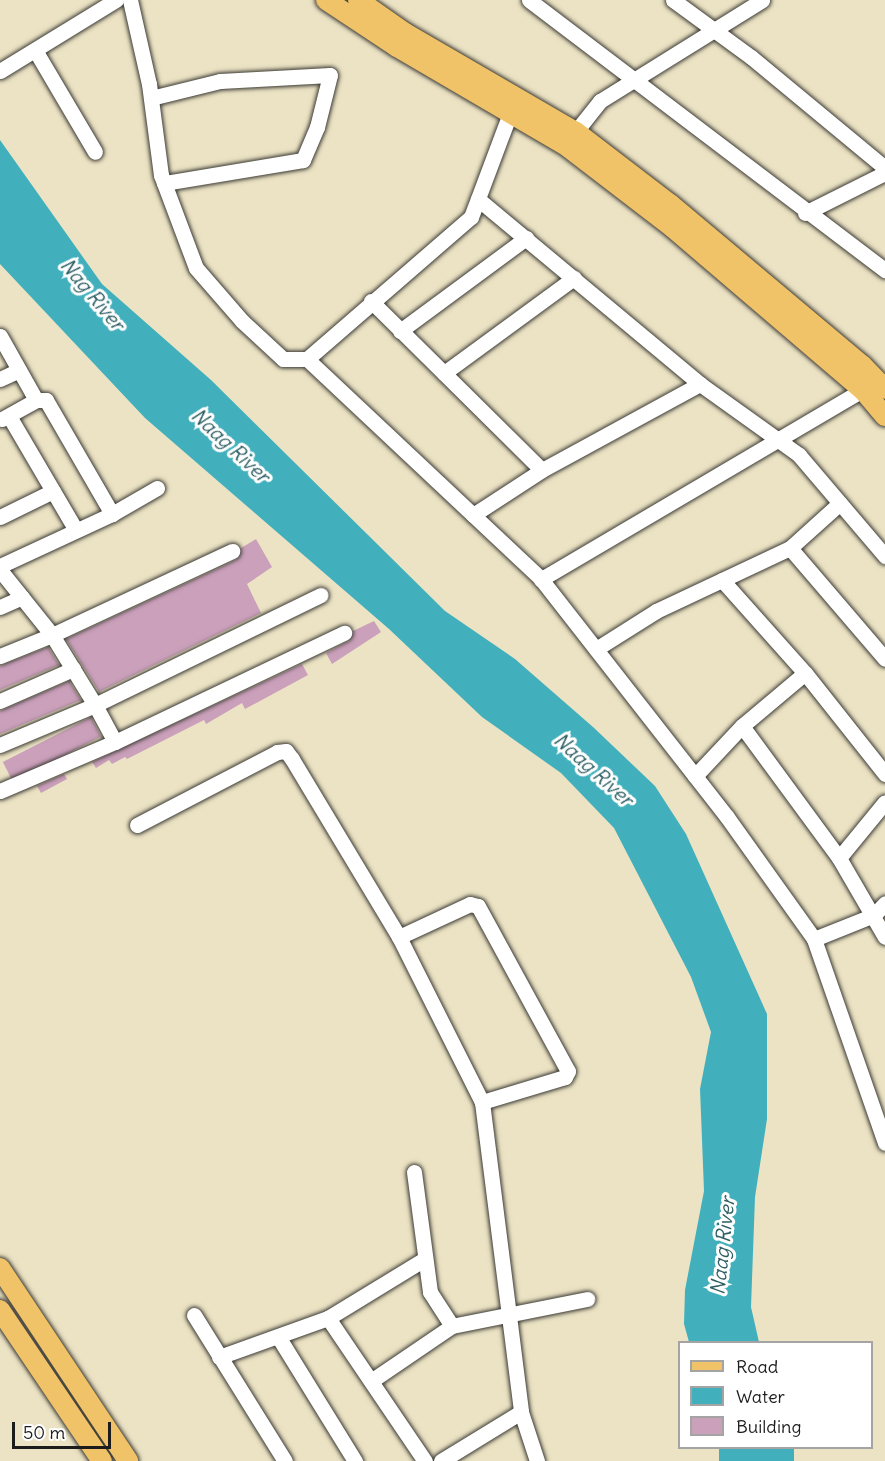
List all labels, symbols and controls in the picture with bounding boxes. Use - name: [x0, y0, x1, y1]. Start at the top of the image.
- water label: Nag River: [56, 253, 130, 335]
- water label: Naag River: [187, 403, 275, 487]
- water label: Naag River: [550, 727, 638, 811]
- water label: Naag River: [705, 1196, 739, 1296]
- legend: [678, 1341, 873, 1449]
- text: Road: [736, 1355, 778, 1378]
- text: Water: [736, 1385, 785, 1408]
- scale bar: [15, 1410, 114, 1448]
- text: Building: [736, 1415, 801, 1438]
- text: 50 m: [23, 1421, 65, 1444]

